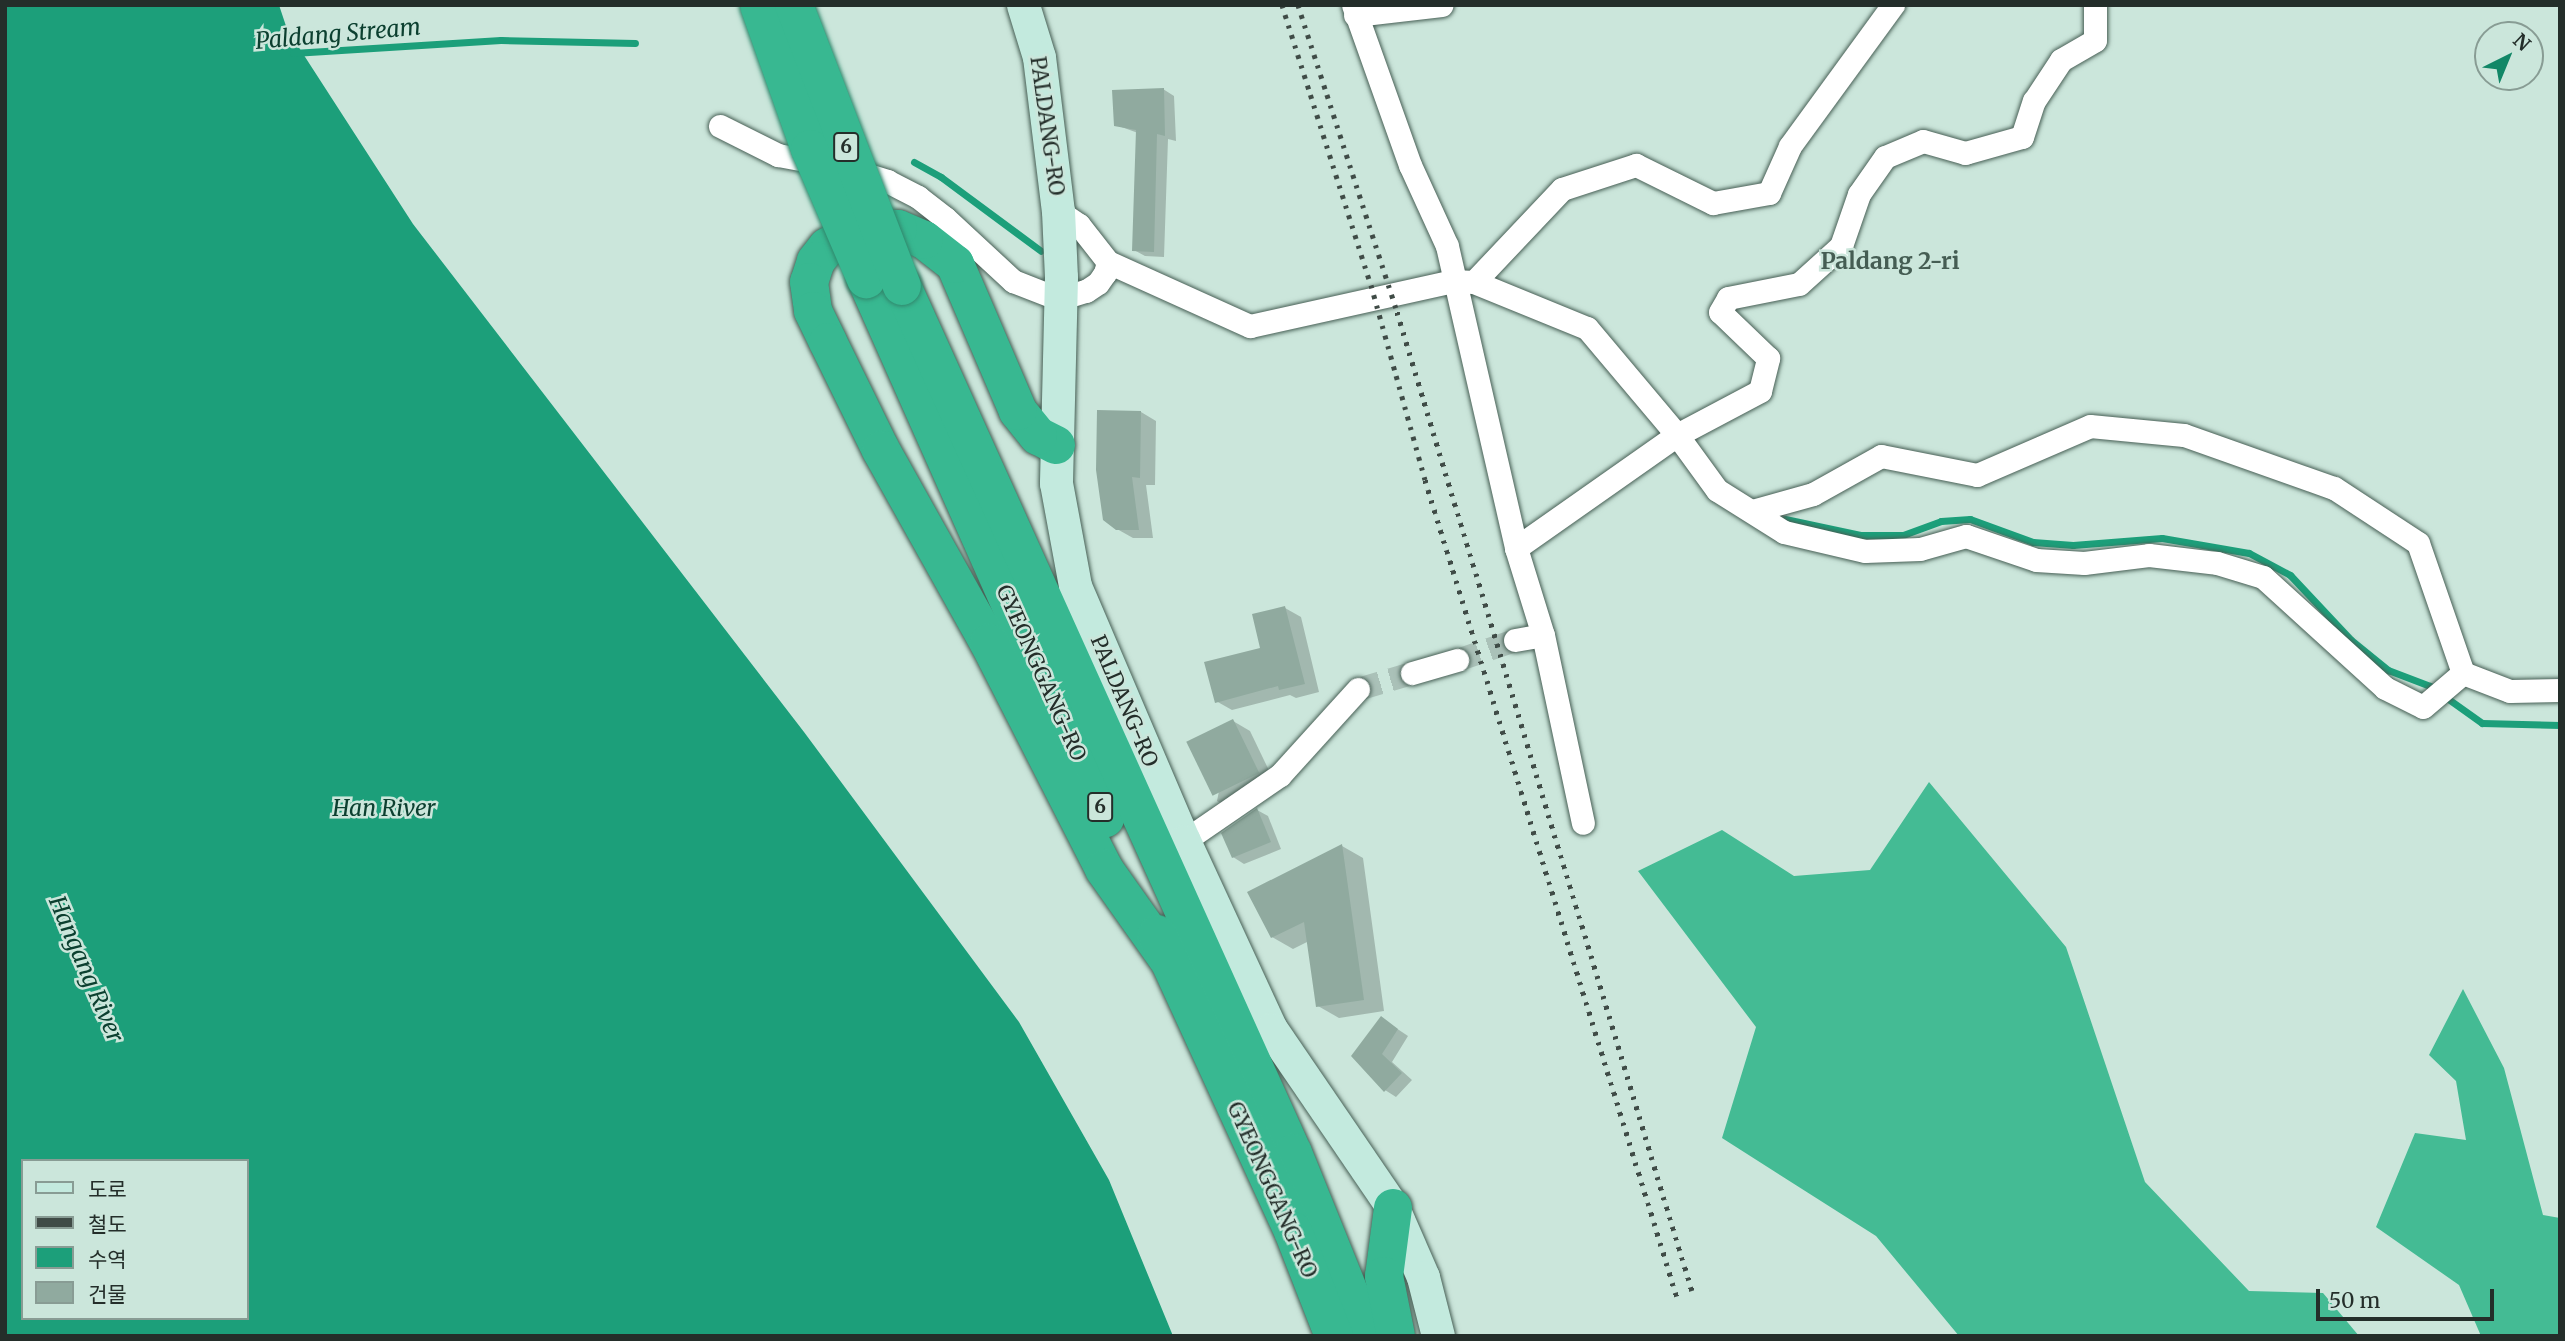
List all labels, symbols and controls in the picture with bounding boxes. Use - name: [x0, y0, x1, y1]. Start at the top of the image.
- water label: Paldang Stream: [254, 13, 422, 55]
- north arrow: [2474, 21, 2544, 91]
- text: N: [2508, 28, 2536, 56]
- street label: PALDANG-RO: [1025, 55, 1069, 197]
- road number: 6: [832, 132, 860, 162]
- district label: Paldang 2-ri: [1820, 247, 1960, 275]
- street label: GYEONGGANG-RO: [991, 581, 1091, 765]
- street label: PALDANG-RO: [1085, 631, 1163, 771]
- road number: 6: [1086, 792, 1114, 822]
- water label: Han River: [332, 794, 436, 822]
- water label: Hangang River: [43, 892, 129, 1046]
- street label: GYEONGGANG-RO: [1222, 1098, 1322, 1282]
- legend: [21, 1159, 248, 1320]
- text: 도로: [88, 1176, 127, 1203]
- text: 철도: [88, 1211, 127, 1238]
- text: 수역: [88, 1246, 127, 1273]
- scale bar: [2320, 1274, 2498, 1318]
- text: 건물: [88, 1281, 127, 1308]
- text: 50 m: [2329, 1287, 2380, 1314]

